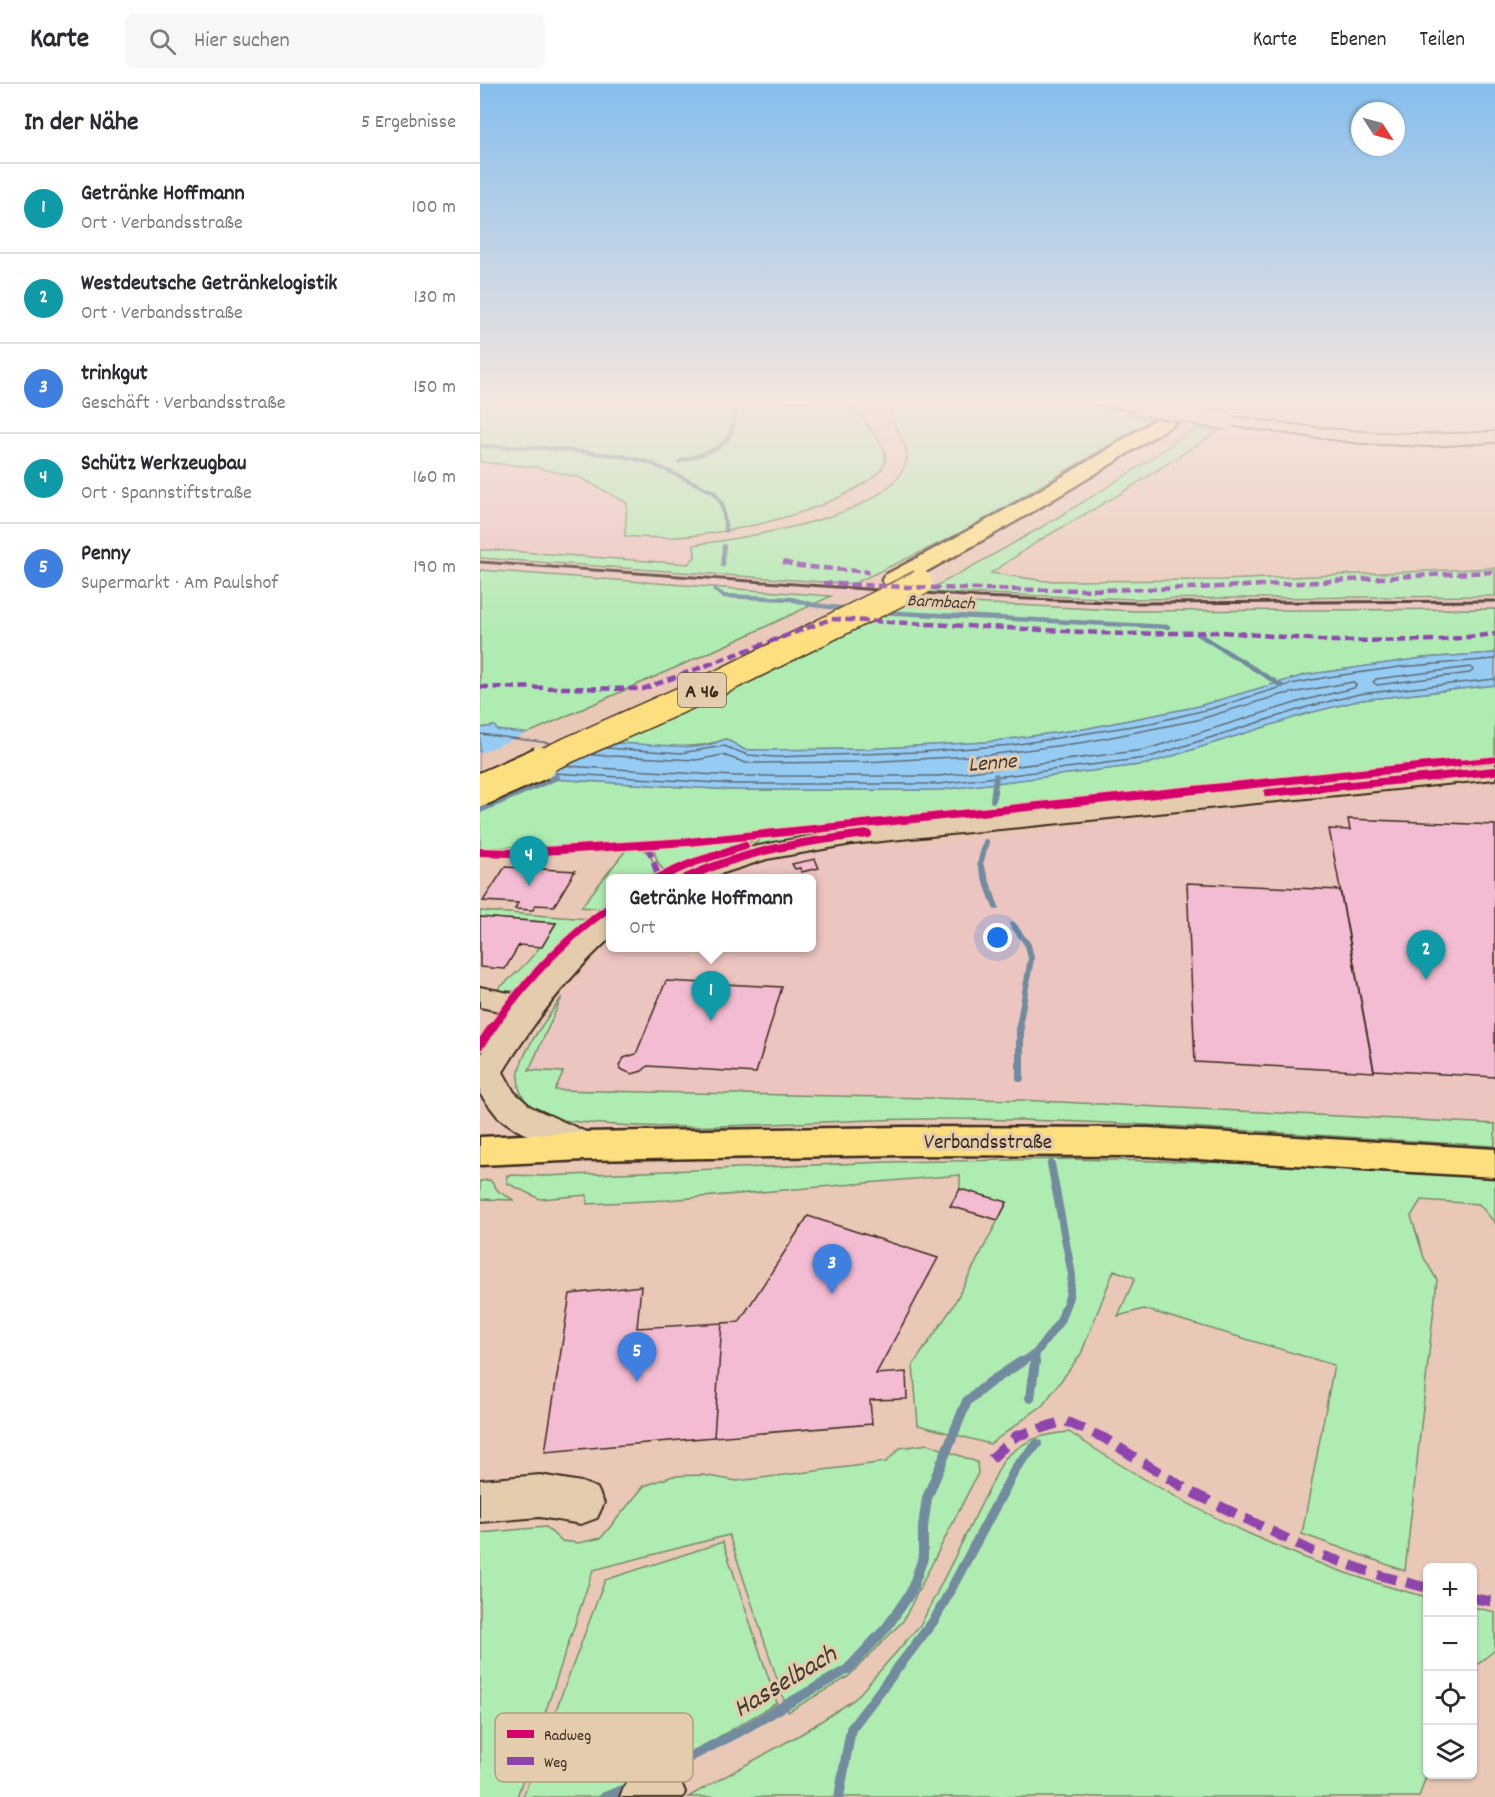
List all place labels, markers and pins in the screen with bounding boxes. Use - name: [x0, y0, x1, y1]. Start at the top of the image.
- pin: 4: [509, 836, 548, 886]
- pin: 2: [1406, 930, 1446, 980]
- pin: 1: [692, 972, 730, 1021]
- pin: 3: [812, 1244, 852, 1294]
- pin: 5: [618, 1332, 656, 1382]

